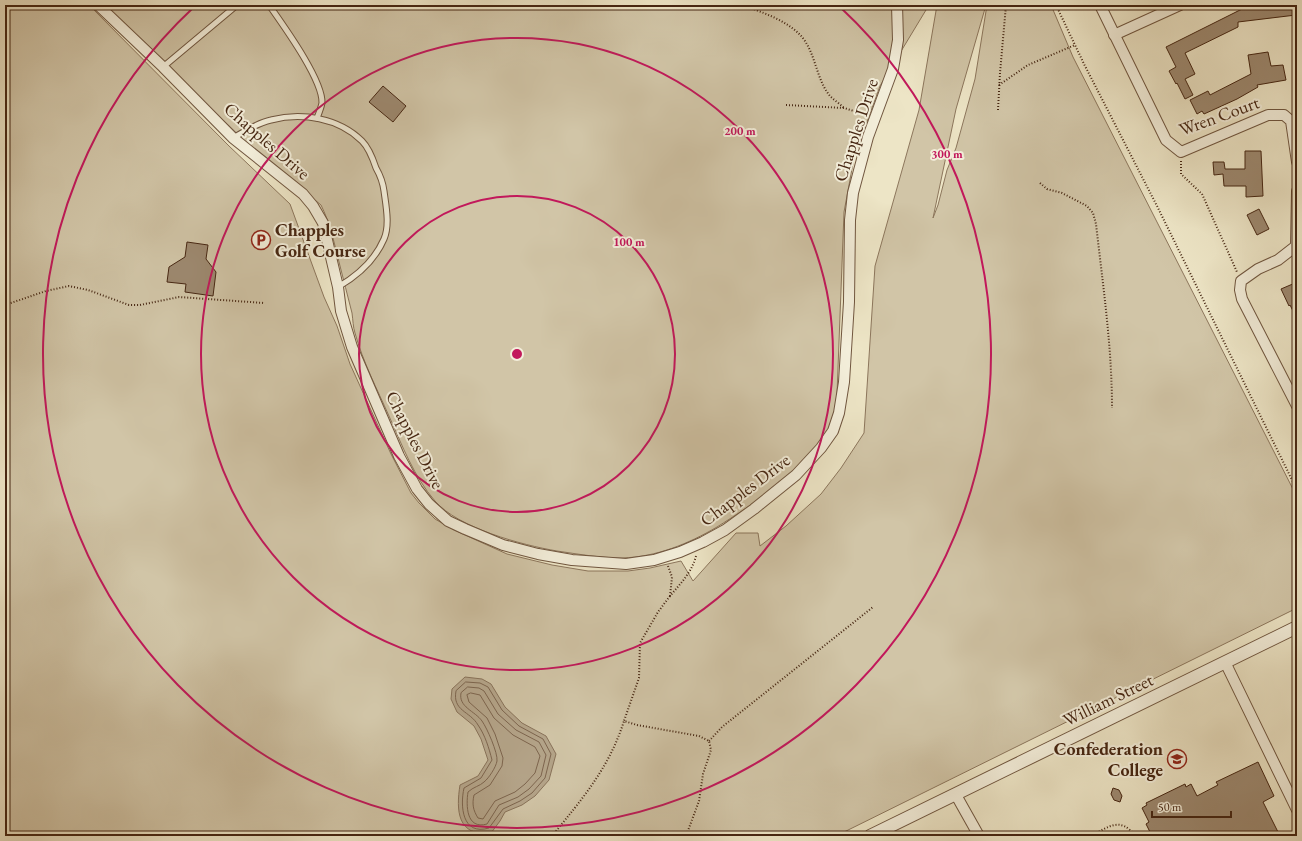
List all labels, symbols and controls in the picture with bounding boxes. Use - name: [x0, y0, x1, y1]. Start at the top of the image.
- street label: Chapples Drive: [828, 75, 883, 184]
- street label: Wren Court: [1176, 90, 1262, 141]
- street label: Chapples Drive: [219, 97, 315, 184]
- text: 200 m: [724, 123, 756, 139]
- text: 300 m: [931, 146, 963, 162]
- place label: Chapples Golf Course: [275, 218, 366, 262]
- parking icon: Chapples Golf Course: [250, 229, 272, 251]
- text: 100 m: [613, 234, 645, 250]
- centre of rings: [510, 347, 524, 361]
- street label: Chapples Drive: [381, 387, 450, 493]
- street label: Chapples Drive: [695, 448, 794, 531]
- street label: William Street: [1059, 668, 1157, 731]
- place label: Confederation College: [1054, 737, 1163, 781]
- school or university icon: Confederation College: [1166, 748, 1188, 770]
- scale bar: [1152, 793, 1231, 819]
- text: 50 m: [1158, 799, 1182, 815]

